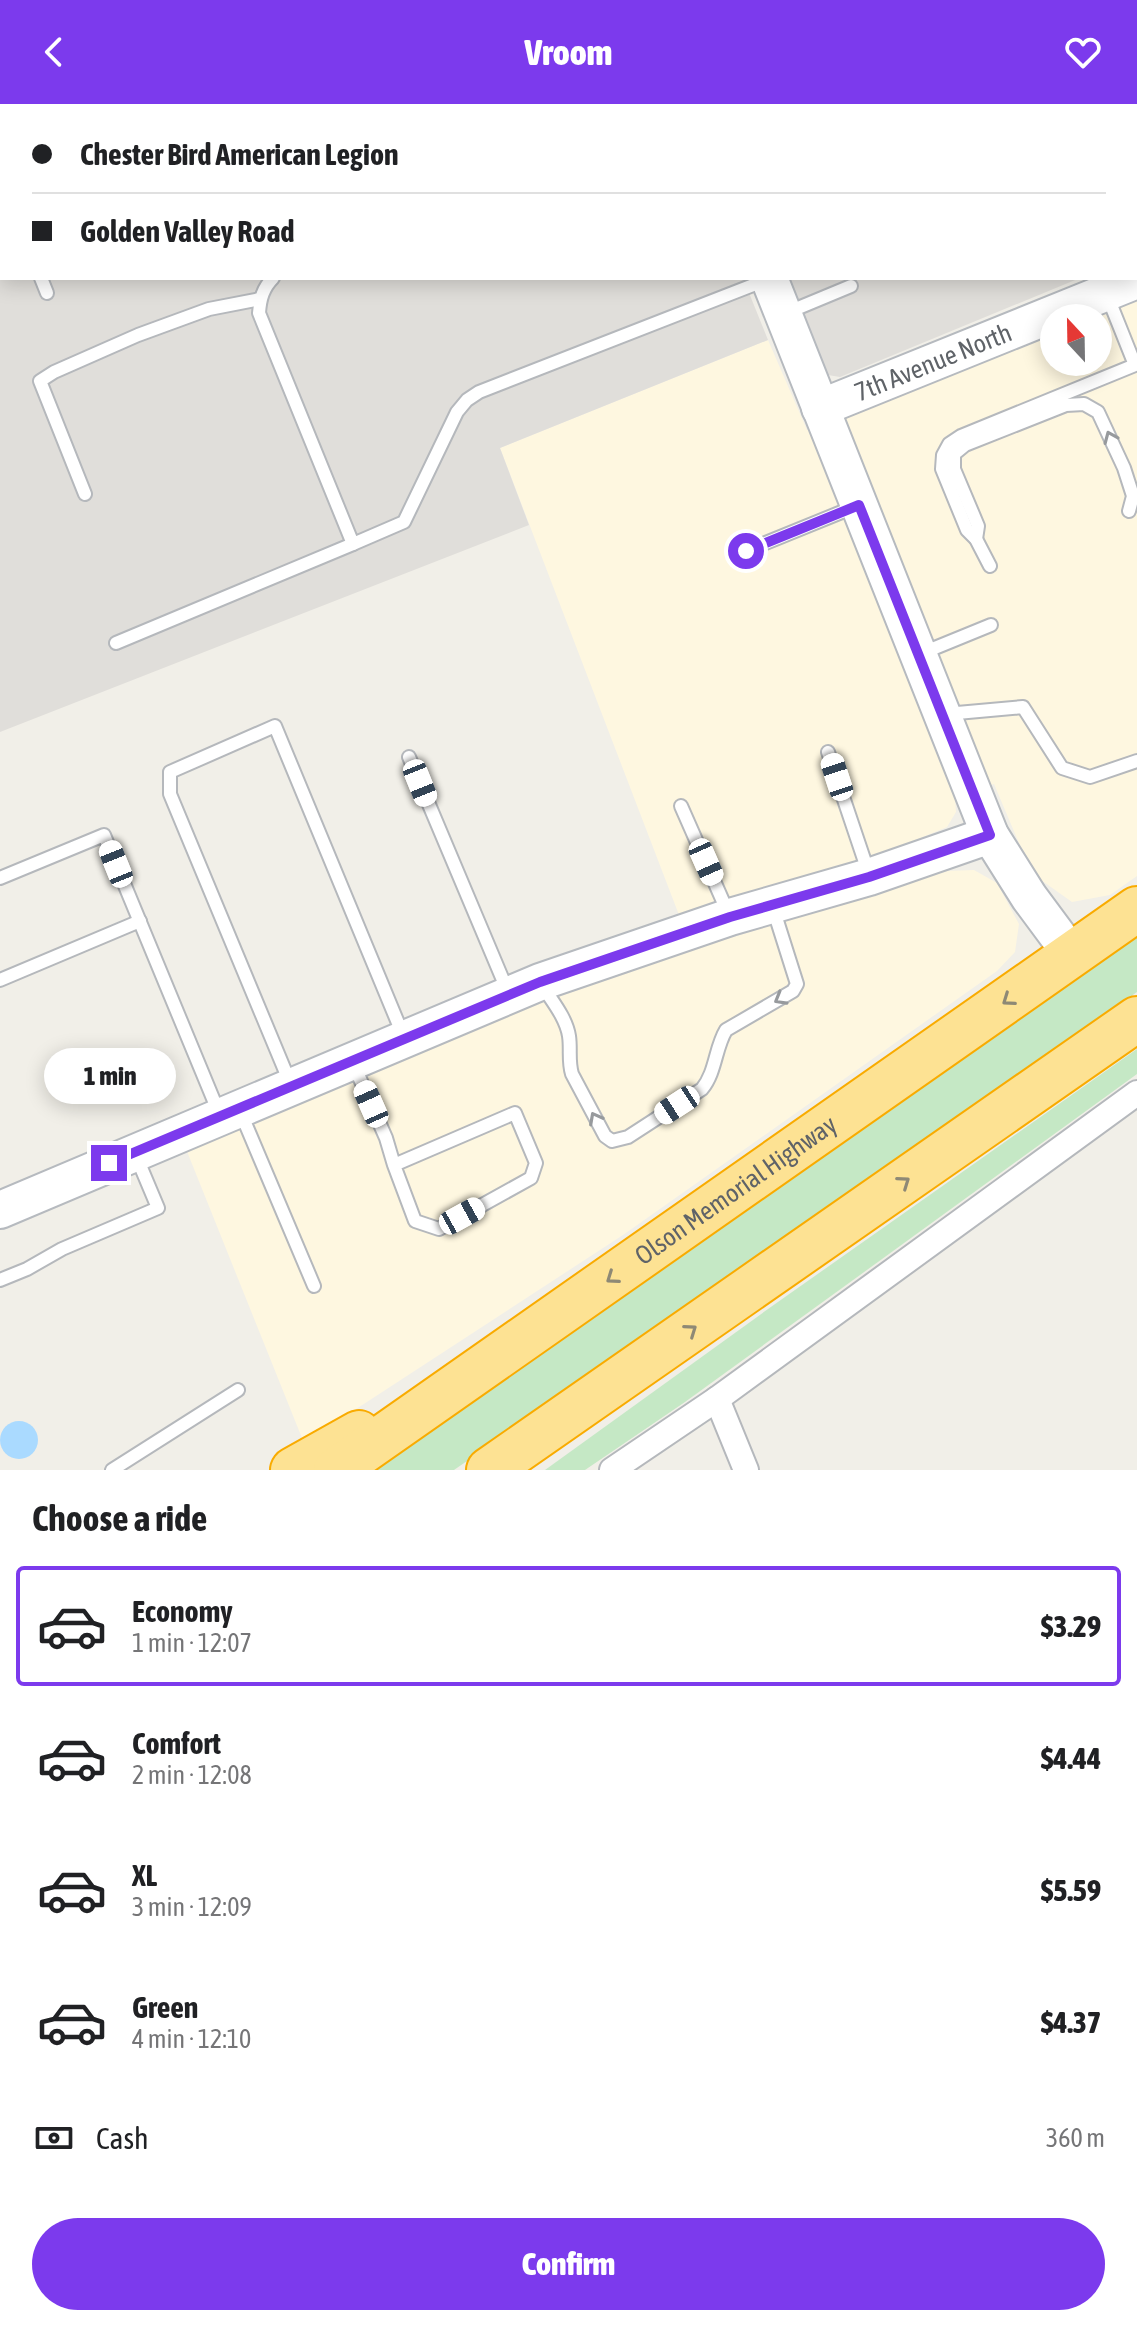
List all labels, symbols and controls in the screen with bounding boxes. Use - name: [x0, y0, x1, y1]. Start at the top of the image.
- icon: back: [32, 30, 76, 74]
- icon: heart: [1061, 30, 1105, 74]
- text: Vroom: [524, 31, 613, 73]
- text: Chester Bird American Legion: [80, 137, 399, 171]
- text: Golden Valley Road: [80, 214, 295, 248]
- north arrow: [1040, 304, 1112, 376]
- map controls: [1040, 304, 1112, 376]
- street label: 7th Avenue North: [850, 317, 1016, 407]
- one-way arrow: [1104, 431, 1120, 445]
- route start: [728, 533, 764, 569]
- car: [818, 750, 856, 804]
- car: [400, 756, 440, 810]
- car: [685, 835, 727, 889]
- car: [96, 837, 136, 891]
- one-way arrow: [774, 989, 789, 1005]
- one-way arrow: [1002, 990, 1016, 1005]
- callout: 1 min: [43, 1047, 175, 1103]
- text: 1 min: [83, 1061, 137, 1091]
- car: [350, 1077, 392, 1131]
- car: [650, 1082, 704, 1128]
- street label: Olson Memorial Highway: [629, 1109, 842, 1271]
- one-way arrow: [590, 1111, 605, 1126]
- route end: [91, 1145, 127, 1181]
- one-way arrow: [896, 1176, 910, 1191]
- car: [435, 1194, 489, 1238]
- one-way arrow: [606, 1268, 620, 1283]
- one-way arrow: [682, 1325, 696, 1340]
- text: Choose a ride: [32, 1497, 207, 1539]
- icon: car: [36, 1590, 108, 1662]
- text: Economy: [132, 1594, 233, 1628]
- text: $3.29: [1041, 1609, 1101, 1643]
- text: 1 min · 12:07: [132, 1628, 252, 1658]
- icon: car: [36, 1722, 108, 1794]
- text: Comfort: [132, 1726, 221, 1760]
- text: $4.44: [1041, 1741, 1101, 1775]
- text: 2 min · 12:08: [132, 1760, 252, 1790]
- icon: car: [36, 1854, 108, 1926]
- text: XL: [132, 1858, 157, 1892]
- text: $5.59: [1041, 1873, 1101, 1907]
- text: 3 min · 12:09: [132, 1892, 252, 1922]
- icon: car: [36, 1986, 108, 2058]
- text: Green: [132, 1990, 198, 2024]
- text: $4.37: [1041, 2005, 1101, 2039]
- text: 4 min · 12:10: [132, 2024, 251, 2054]
- icon: cash: [32, 2116, 76, 2160]
- text: Cash: [96, 2121, 149, 2155]
- text: 360 m: [1046, 2123, 1105, 2153]
- button: Confirm: [32, 2218, 1105, 2310]

